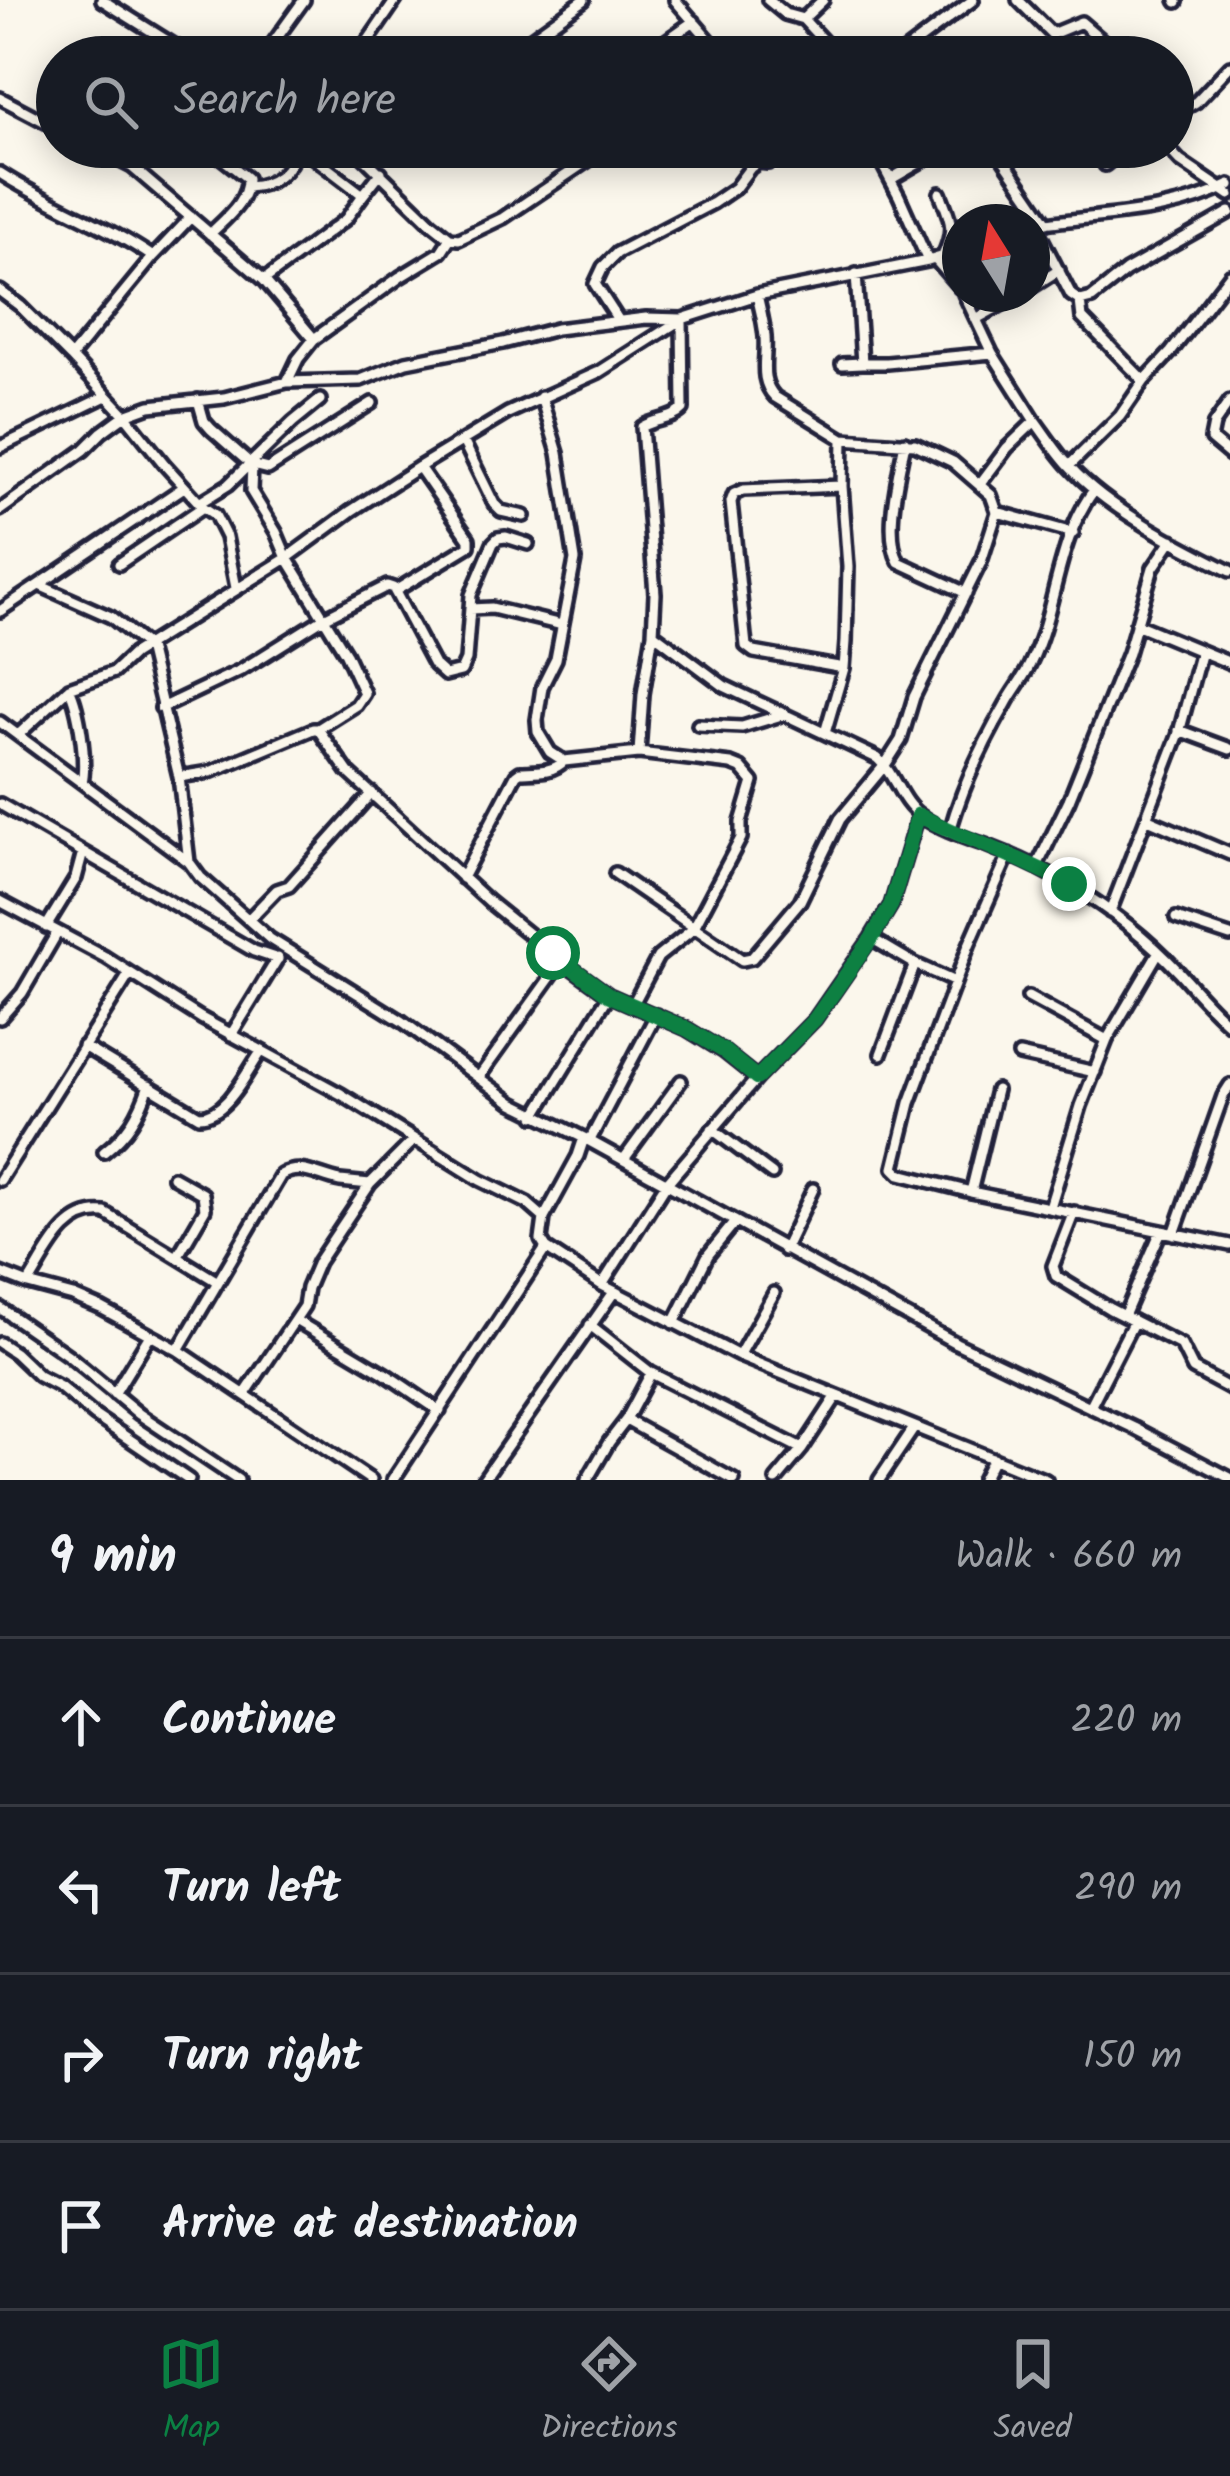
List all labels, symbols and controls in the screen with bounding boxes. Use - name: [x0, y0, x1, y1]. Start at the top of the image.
- search box: [36, 36, 1194, 168]
- text: Search here: [174, 66, 396, 138]
- icon: search: [78, 69, 144, 135]
- north arrow: [942, 204, 1050, 312]
- route end: [1042, 857, 1096, 911]
- route start: [526, 926, 580, 980]
- text: 9 min: [48, 1518, 177, 1599]
- text: Walk · 660 m: [955, 1527, 1182, 1589]
- text: Continue: [162, 1686, 336, 1758]
- icon: ahead: [48, 1689, 114, 1755]
- text: 220 m: [1070, 1691, 1182, 1753]
- text: Turn left: [162, 1854, 341, 1926]
- icon: left: [48, 1857, 114, 1923]
- text: 290 m: [1074, 1859, 1182, 1921]
- text: Turn right: [162, 2022, 362, 2094]
- icon: right: [48, 2025, 114, 2091]
- text: 150 m: [1083, 2027, 1182, 2089]
- text: Arrive at destination: [162, 2190, 578, 2262]
- icon: arrive: [48, 2193, 114, 2259]
- tab: Map: [158, 2331, 224, 2456]
- tab: Directions: [540, 2331, 677, 2456]
- tab: Saved: [994, 2331, 1072, 2456]

